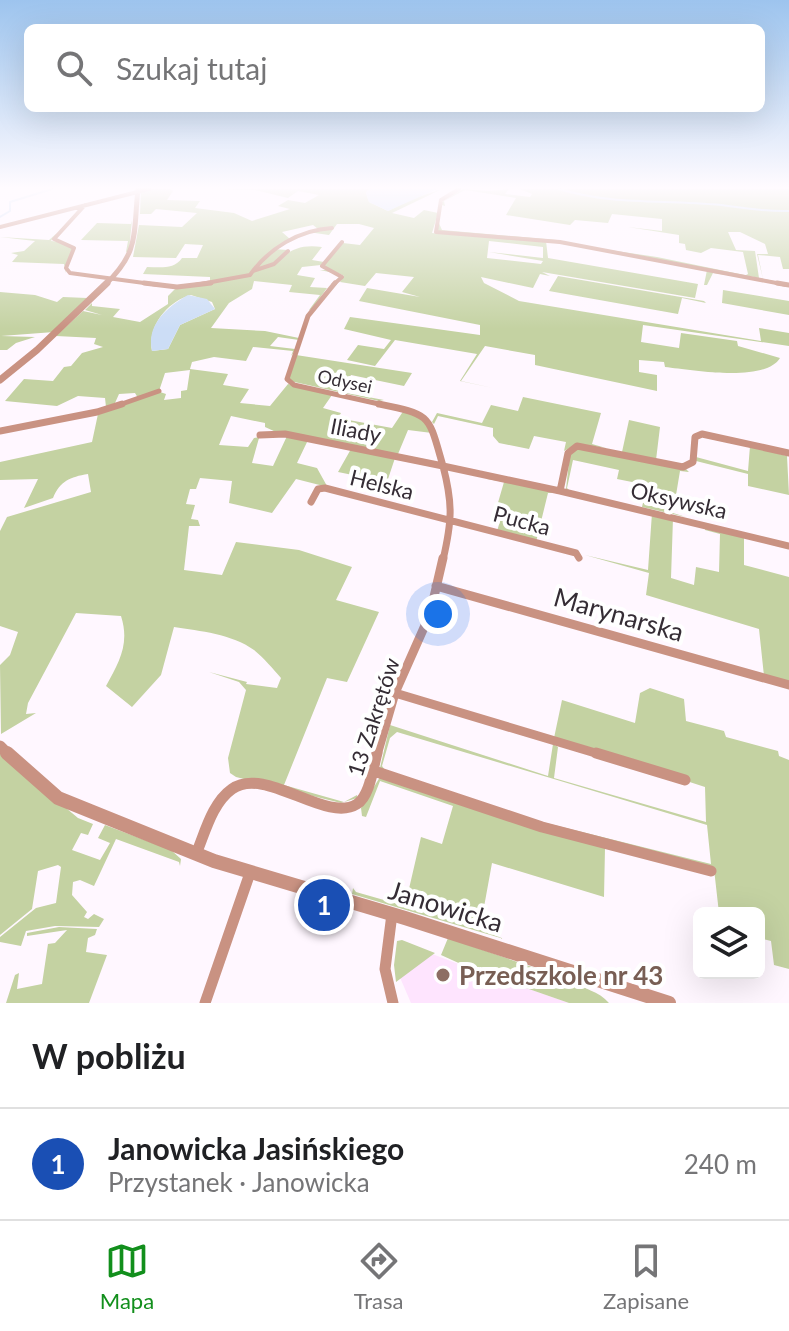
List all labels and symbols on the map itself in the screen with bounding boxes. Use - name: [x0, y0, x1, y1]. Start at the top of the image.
- street label: Odysei: [316, 365, 374, 397]
- street label: Iliady: [328, 412, 384, 448]
- street label: Helska: [347, 463, 417, 505]
- street label: Oksywska: [628, 476, 730, 524]
- street label: Pucka: [490, 499, 554, 541]
- street label: Marynarska: [550, 580, 688, 648]
- your location: [418, 594, 458, 634]
- street label: 13 Zakrętów: [341, 654, 405, 780]
- street label: Janowicka: [385, 873, 507, 939]
- pin: 1: [298, 875, 350, 935]
- place label: Przedszkole nr 43: [459, 959, 663, 991]
- marker: Przedszkole nr 43: [434, 966, 452, 984]

